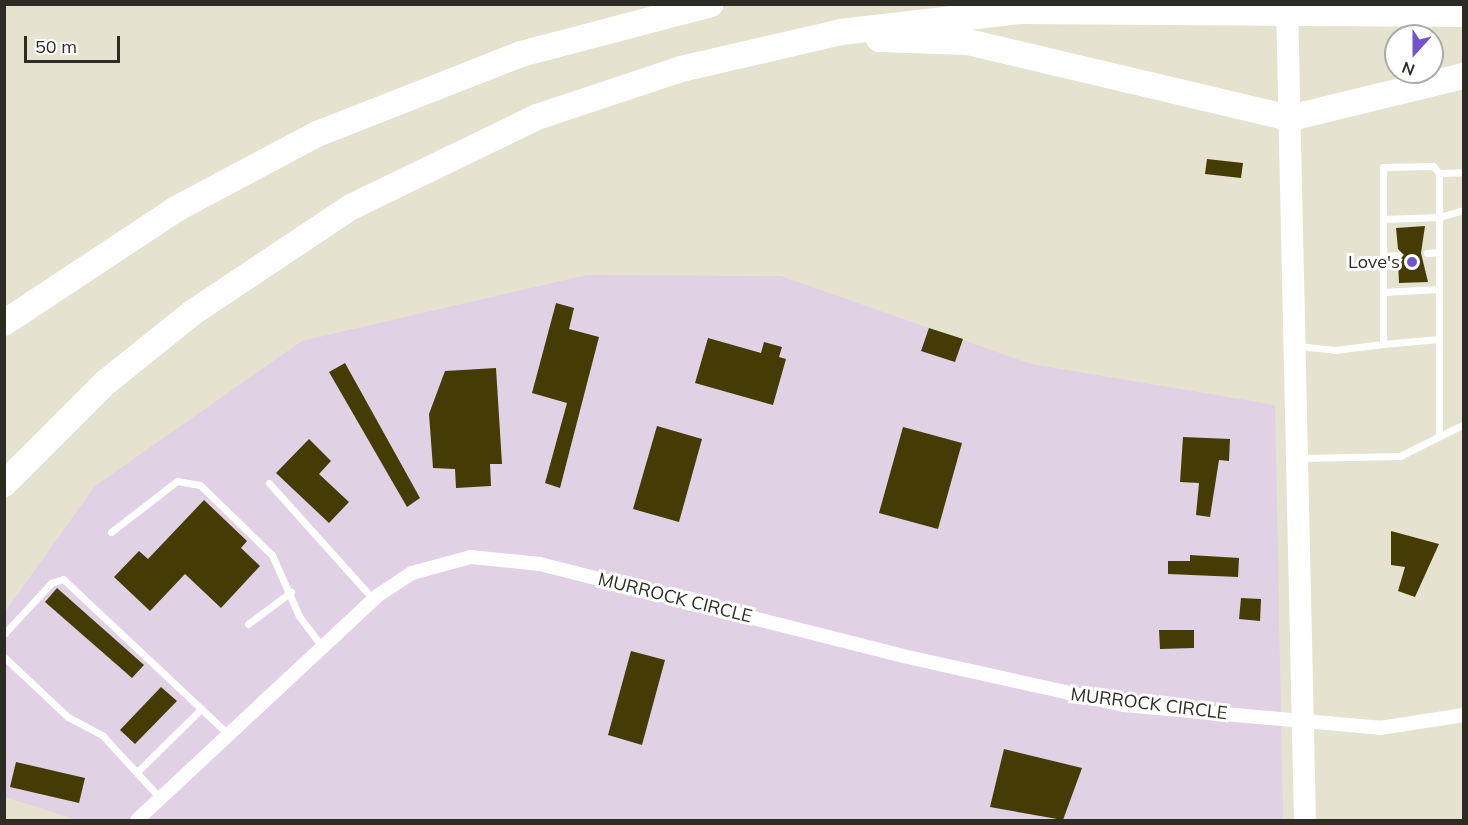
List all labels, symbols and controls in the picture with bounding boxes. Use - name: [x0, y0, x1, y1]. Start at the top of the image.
- scale bar: [27, 24, 123, 62]
- north arrow: [1384, 24, 1444, 84]
- text: 50 m: [35, 35, 77, 58]
- text: N: [1399, 57, 1417, 80]
- place label: Love's: [1348, 251, 1400, 273]
- marker: Love's: [1405, 255, 1419, 269]
- street label: MURROCK CIRCLE: [596, 568, 754, 628]
- street label: MURROCK CIRCLE: [1069, 684, 1229, 724]

